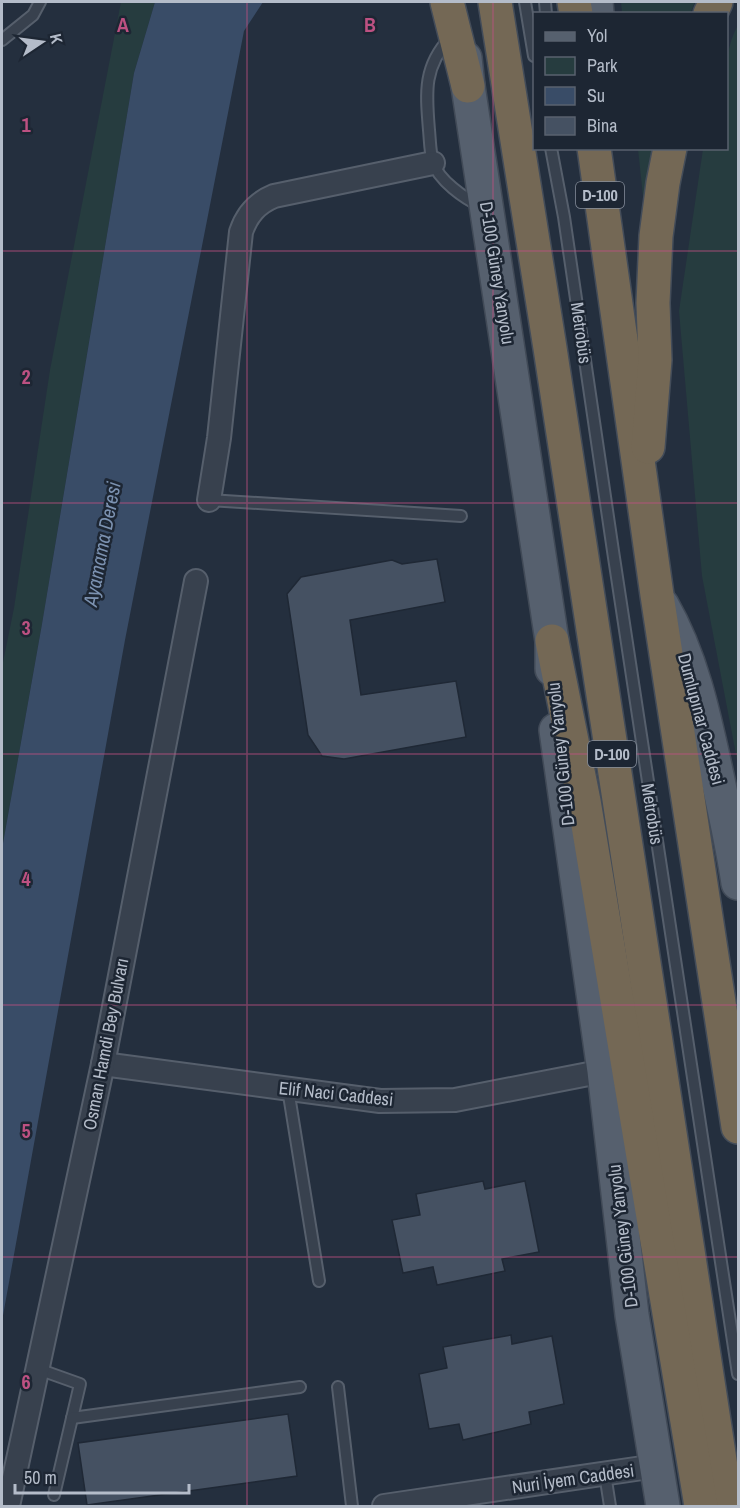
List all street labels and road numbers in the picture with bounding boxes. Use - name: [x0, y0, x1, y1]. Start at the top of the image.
- road number: D-100: [576, 182, 624, 208]
- street label: D-100 Güney Yanyolu: [474, 200, 521, 346]
- street label: Metrobüs: [565, 301, 598, 365]
- street label: Dumlupınar Caddesi: [672, 650, 731, 787]
- street label: D-100 Güney Yanyolu: [541, 681, 580, 827]
- road number: D-100: [588, 741, 636, 767]
- street label: Metrobüs: [635, 782, 670, 846]
- street label: Osman Hamdi Bey Bulvarı: [77, 956, 134, 1132]
- street label: Elif Naci Caddesi: [278, 1075, 394, 1112]
- street label: D-100 Güney Yanyolu: [601, 1163, 644, 1309]
- street label: Nuri İyem Caddesi: [510, 1458, 636, 1499]

